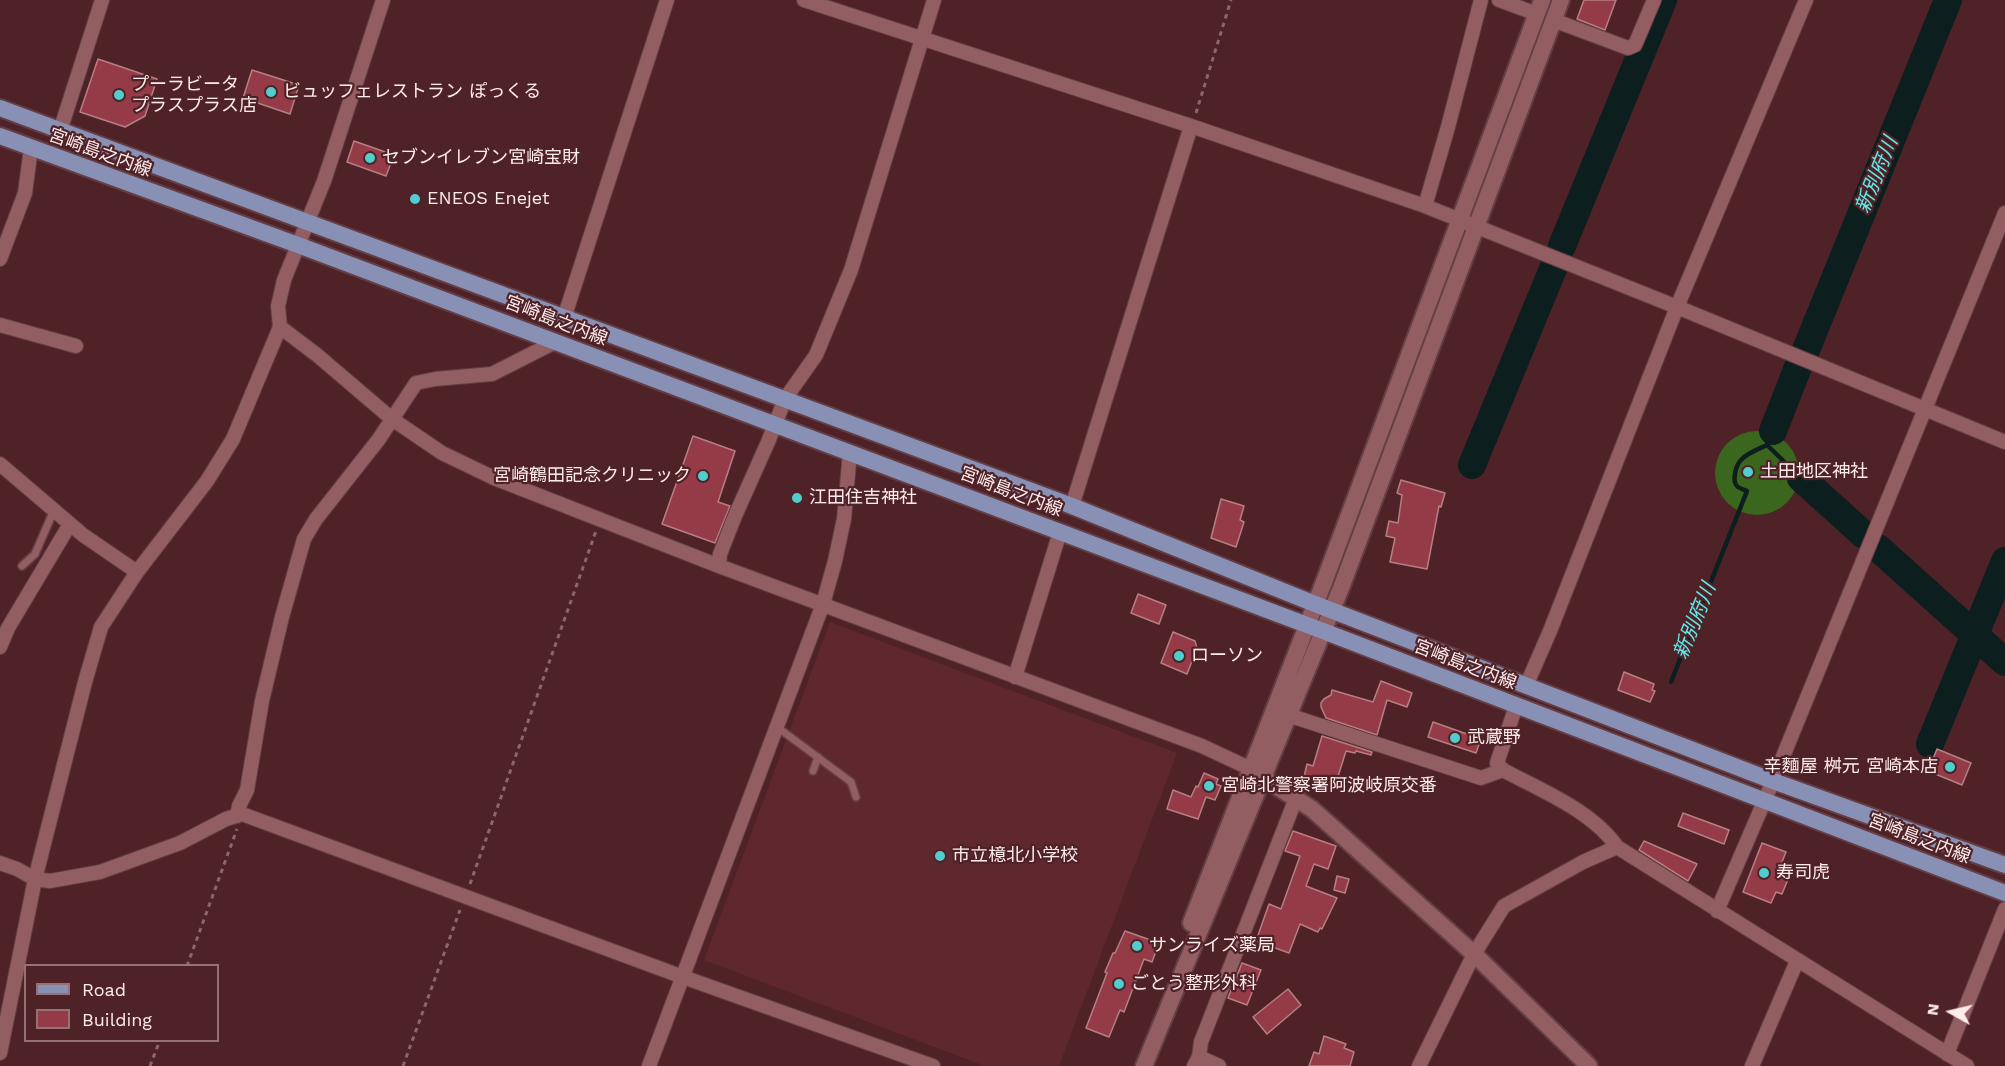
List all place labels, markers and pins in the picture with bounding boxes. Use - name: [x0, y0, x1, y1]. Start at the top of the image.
- place label: プーラビータ プラスプラス店: [131, 74, 257, 116]
- place label: ビュッフェレストラン ぽっくる: [283, 81, 541, 103]
- marker: ビュッフェレストラン ぽっくる: [264, 85, 278, 99]
- marker: プーラビータ プラスプラス店: [112, 88, 126, 102]
- place label: セブンイレブン宮崎宝財: [382, 147, 580, 169]
- marker: セブンイレブン宮崎宝財: [363, 151, 377, 165]
- place label: ENEOS Enejet: [427, 188, 550, 210]
- marker: ENEOS Enejet: [408, 192, 422, 206]
- place label: 土田地区神社: [1760, 461, 1868, 483]
- place label: 宮崎鶴田記念クリニック: [493, 465, 691, 487]
- marker: 土田地区神社: [1741, 465, 1755, 479]
- marker: 宮崎鶴田記念クリニック: [696, 469, 710, 483]
- place label: 江田住吉神社: [809, 487, 917, 509]
- marker: 江田住吉神社: [790, 491, 804, 505]
- place label: ローソン: [1191, 645, 1263, 667]
- marker: ローソン: [1172, 649, 1186, 663]
- place label: 武蔵野: [1467, 727, 1521, 749]
- marker: 武蔵野: [1448, 731, 1462, 745]
- place label: 辛麵屋 桝元 宮崎本店: [1764, 756, 1938, 778]
- marker: 辛麵屋 桝元 宮崎本店: [1943, 760, 1957, 774]
- place label: 宮崎北警察署阿波岐原交番: [1221, 775, 1437, 797]
- marker: 宮崎北警察署阿波岐原交番: [1202, 779, 1216, 793]
- place label: 市立檍北小学校: [952, 845, 1078, 867]
- marker: 市立檍北小学校: [933, 849, 947, 863]
- place label: 寿司虎: [1776, 862, 1830, 884]
- marker: 寿司虎: [1757, 866, 1771, 880]
- place label: サンライズ薬局: [1149, 935, 1275, 957]
- marker: サンライズ薬局: [1130, 939, 1144, 953]
- place label: ごとう整形外科: [1131, 973, 1257, 995]
- marker: ごとう整形外科: [1112, 977, 1126, 991]

